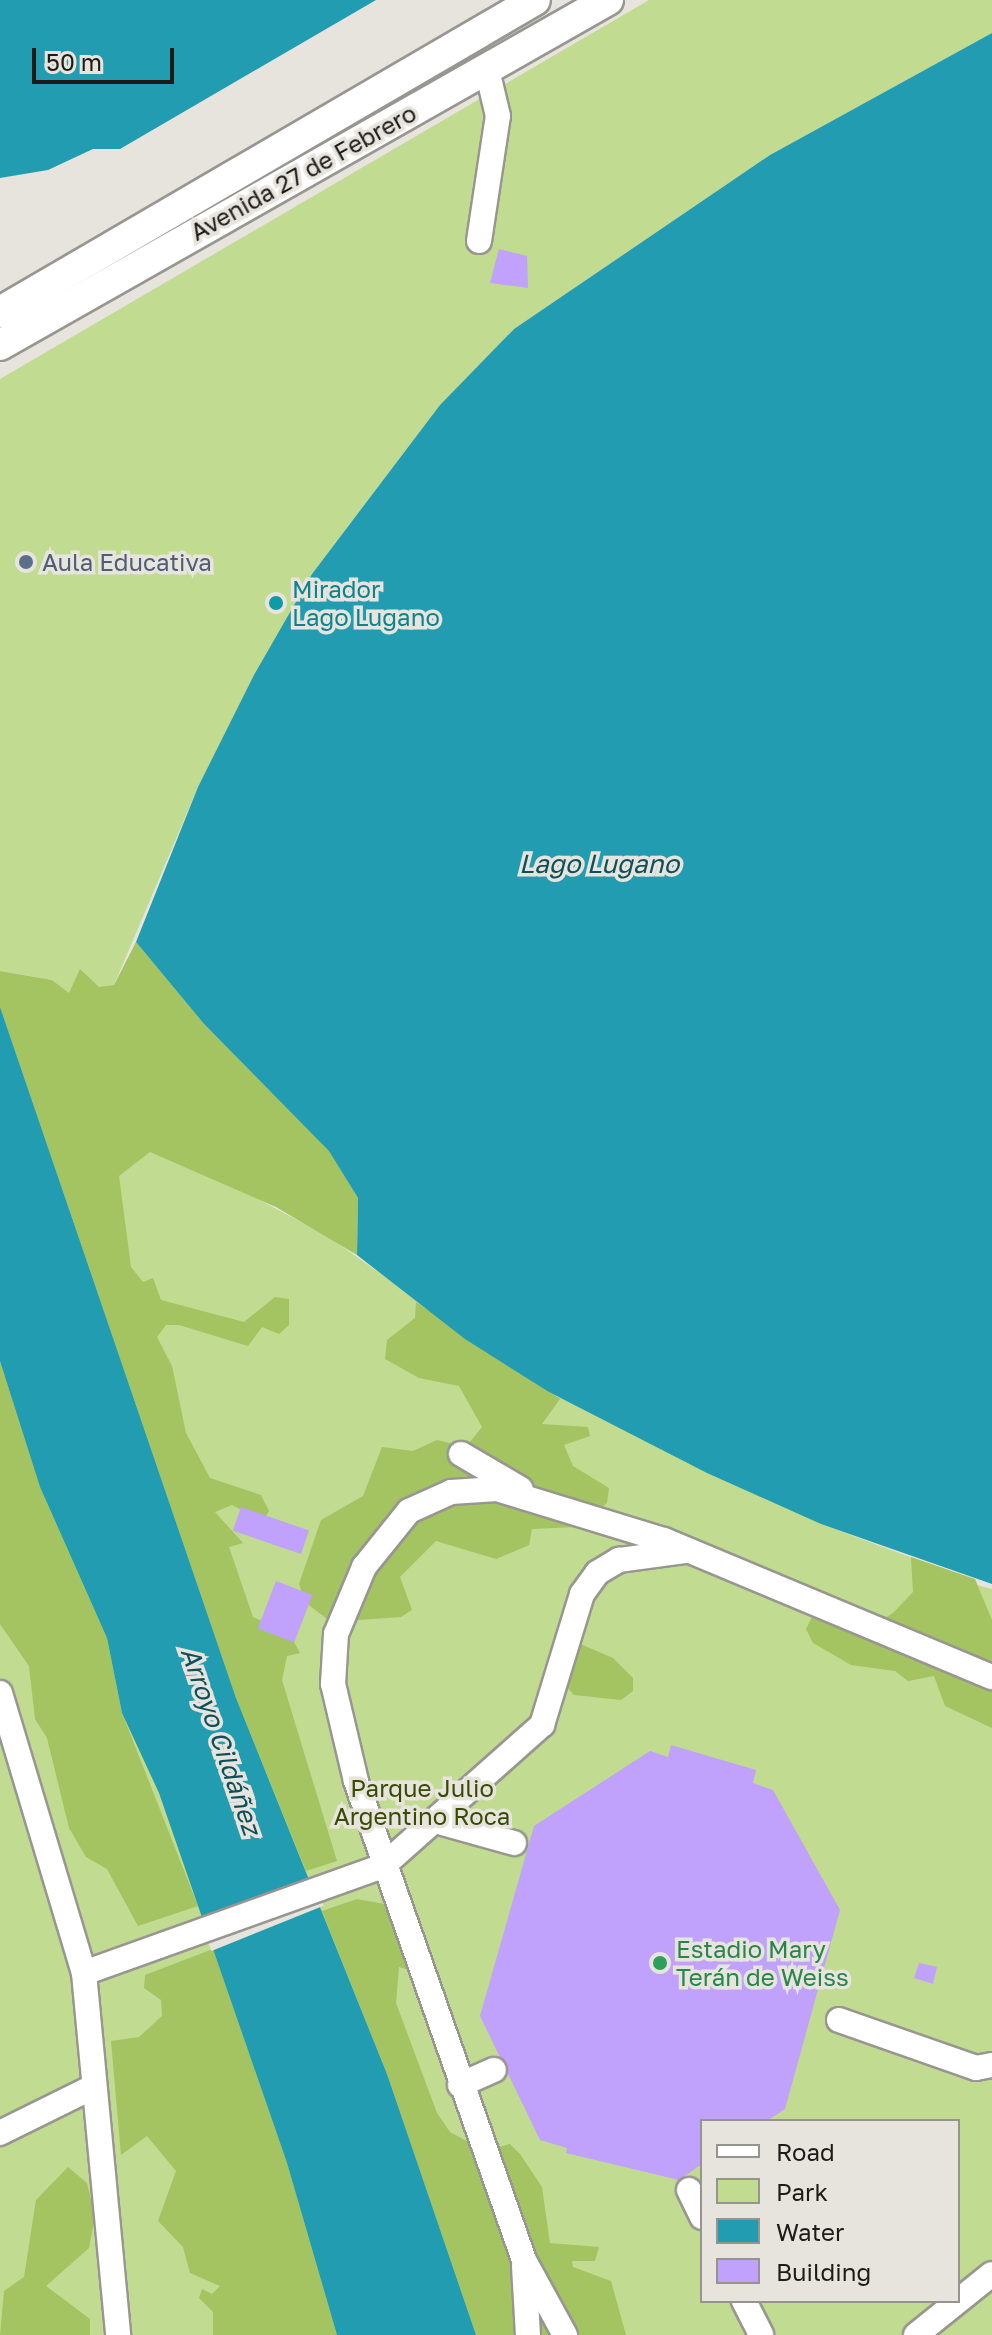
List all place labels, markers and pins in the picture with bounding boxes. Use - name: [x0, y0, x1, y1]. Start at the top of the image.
- place label: Aula Educativa: [42, 548, 212, 576]
- marker: Aula Educativa: [17, 553, 35, 571]
- place label: Mirador Lago Lugano: [292, 575, 440, 631]
- marker: Mirador Lago Lugano: [267, 594, 285, 612]
- place label: Estadio Mary Terán de Weiss: [676, 1935, 849, 1991]
- marker: Estadio Mary Terán de Weiss: [651, 1954, 669, 1972]

